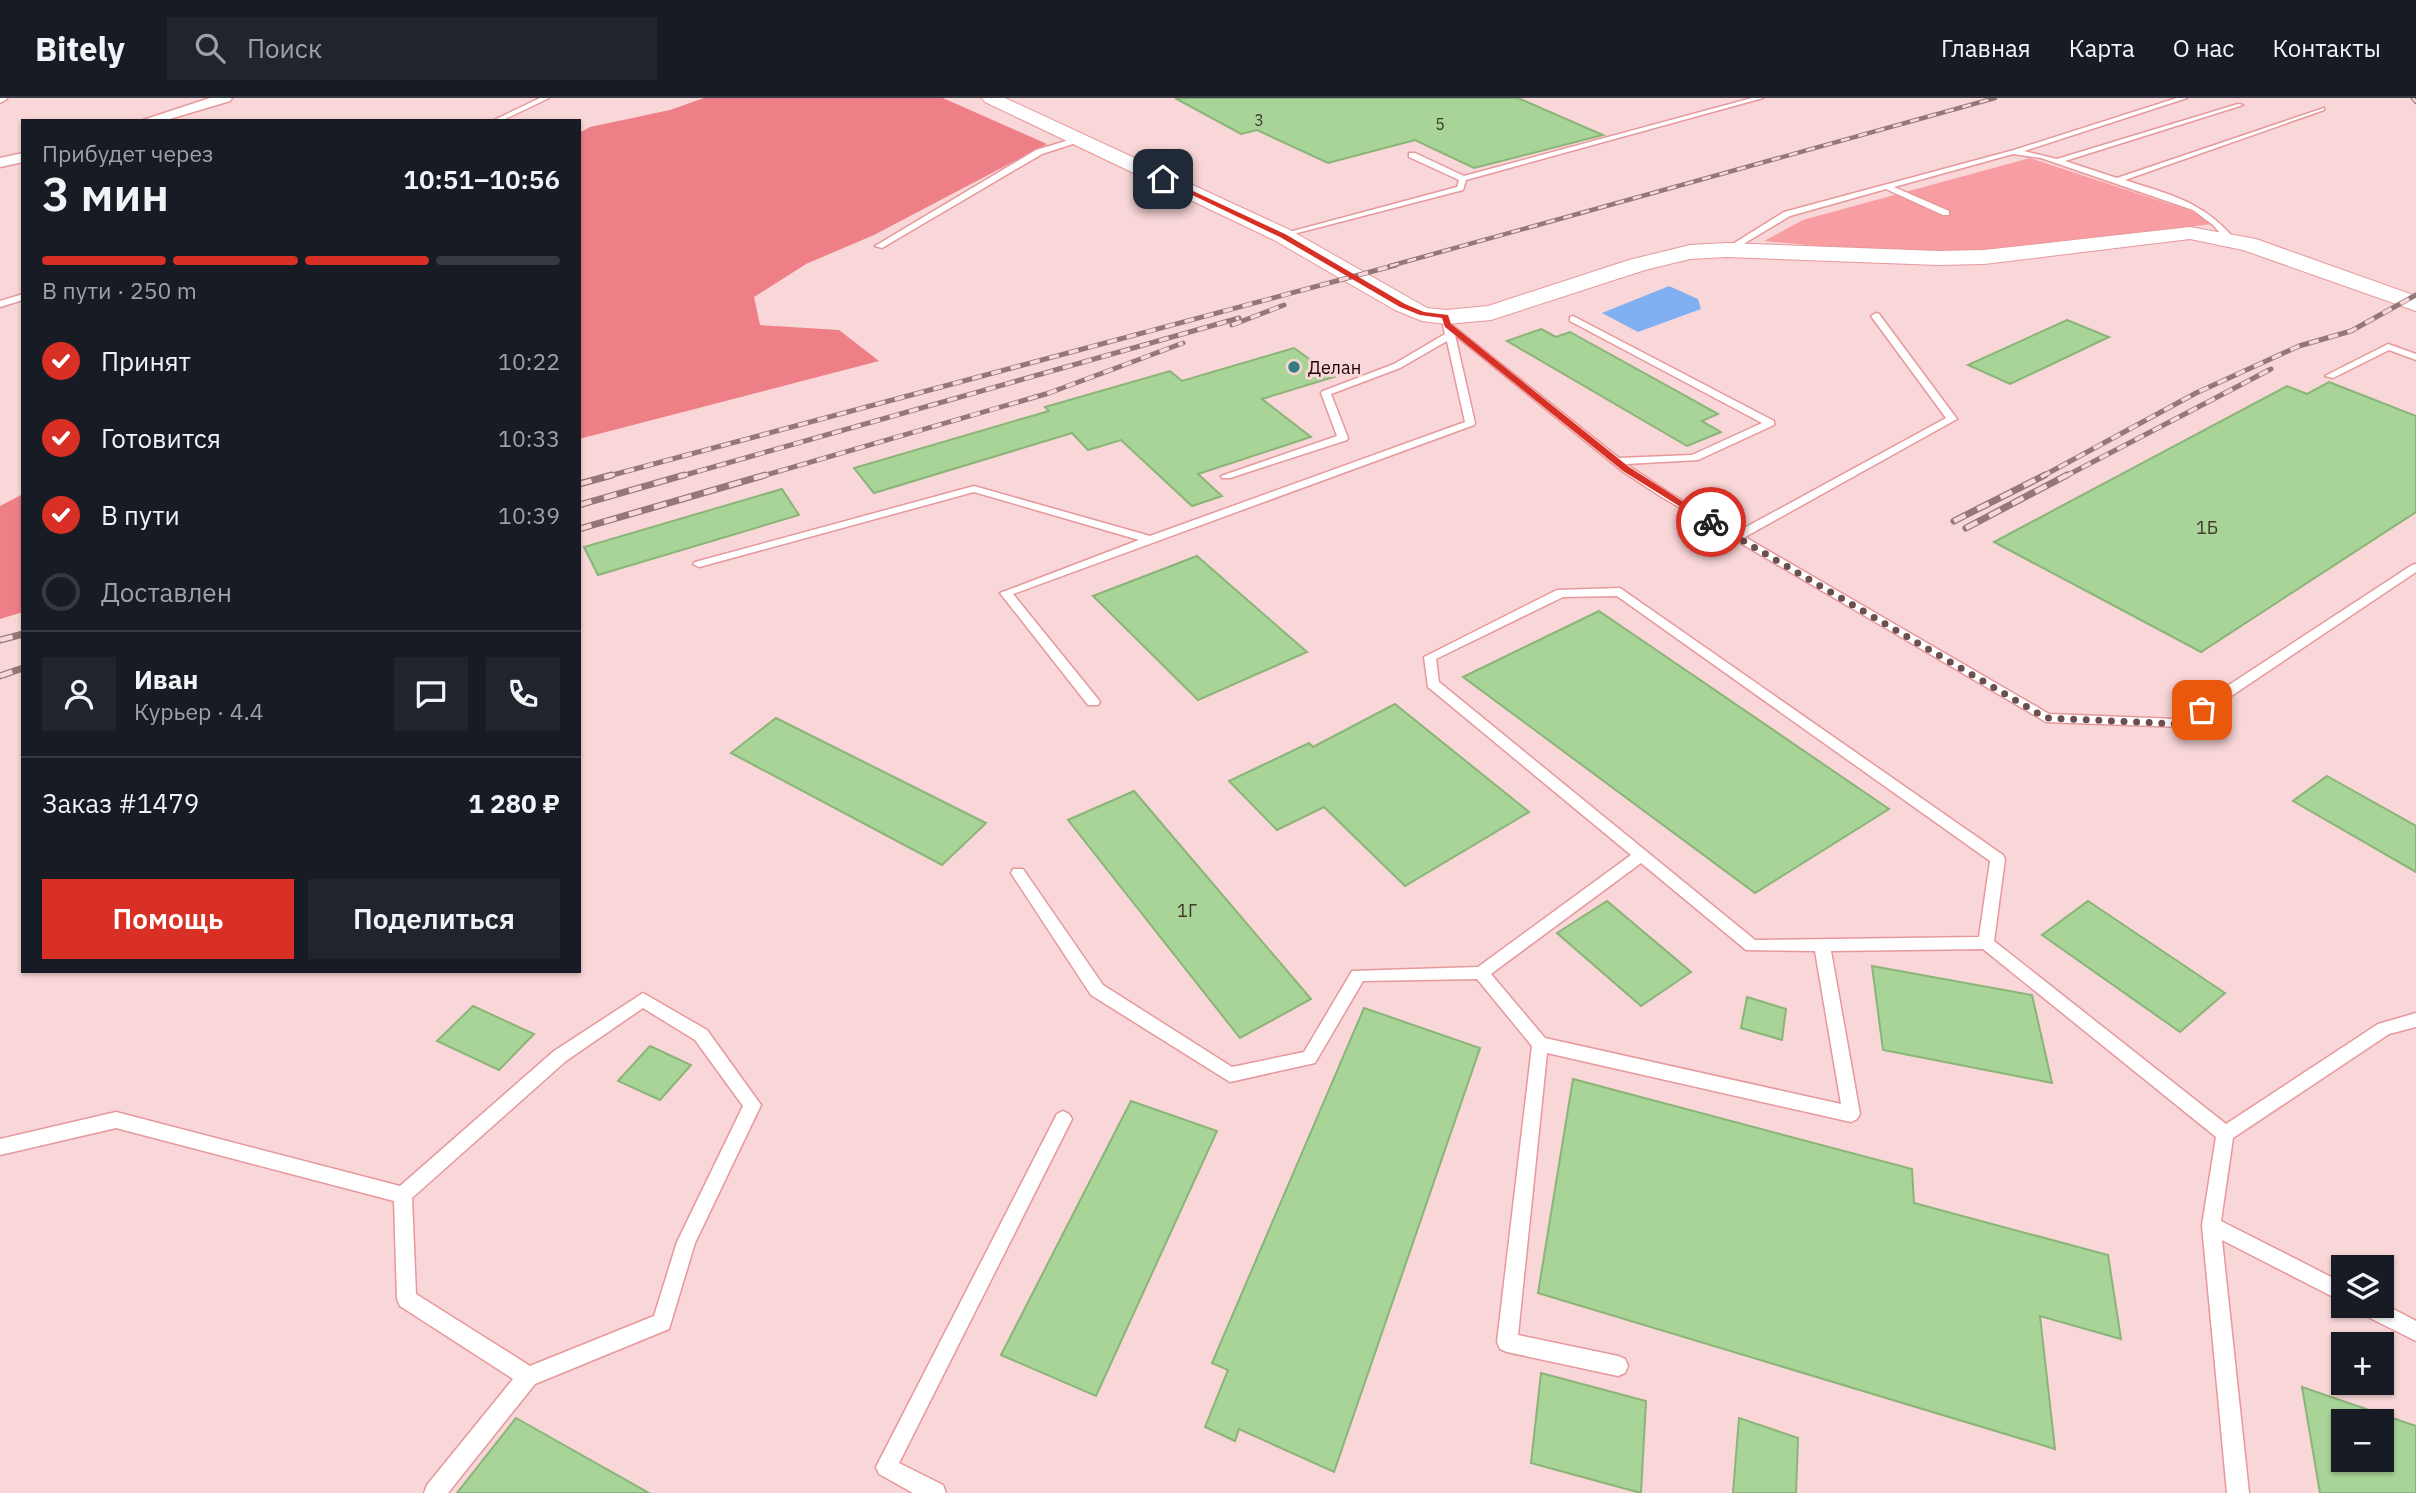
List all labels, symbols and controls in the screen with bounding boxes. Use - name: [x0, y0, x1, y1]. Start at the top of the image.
- search box: [167, 17, 657, 80]
- text: Bitely: [35, 27, 125, 70]
- icon: search: [191, 29, 229, 67]
- text: Поиск: [247, 31, 322, 65]
- text: Главная: [1941, 32, 2031, 64]
- text: Карта: [2069, 32, 2135, 64]
- text: О нас: [2173, 32, 2234, 64]
- text: Контакты: [2272, 32, 2381, 64]
- house number: 3: [1254, 110, 1264, 130]
- house number: 5: [1435, 114, 1445, 134]
- text: Прибудет через: [42, 138, 214, 168]
- pin: [1133, 149, 1193, 209]
- icon: home: [1144, 160, 1182, 198]
- text: 10:51–10:56: [403, 162, 560, 196]
- text: 3 мин: [42, 164, 169, 224]
- text: В пути · 250 m: [42, 275, 197, 305]
- icon: check: [42, 342, 80, 380]
- text: Принят: [101, 344, 191, 378]
- text: 10:22: [498, 346, 560, 376]
- place label: Делан: [1308, 356, 1361, 379]
- marker: Делан: [1286, 359, 1302, 375]
- icon: check: [42, 419, 80, 457]
- text: Готовится: [101, 421, 221, 455]
- text: 10:33: [498, 423, 560, 453]
- courier: [1676, 487, 1746, 557]
- icon: check: [42, 496, 80, 534]
- text: В пути: [101, 498, 180, 532]
- text: 10:39: [498, 500, 560, 530]
- icon: bike: [1692, 503, 1730, 541]
- house number: 1Б: [2196, 516, 2218, 539]
- text: Доставлен: [101, 575, 232, 609]
- button: person: [42, 657, 116, 731]
- button: chat: [394, 657, 468, 731]
- button: phone: [486, 657, 560, 731]
- text: Иван: [134, 662, 199, 696]
- pin: [2172, 680, 2232, 740]
- icon: bag: [2183, 691, 2221, 729]
- text: Курьер · 4.4: [134, 696, 264, 726]
- text: Заказ #1479: [42, 786, 199, 820]
- text: 1 280 ₽: [468, 786, 560, 820]
- button: Помощь: [42, 879, 294, 959]
- button: Поделиться: [308, 879, 560, 959]
- house number: 1Г: [1177, 899, 1197, 922]
- map controls: [2331, 1255, 2394, 1472]
- button: layers: [2331, 1255, 2394, 1318]
- button: +: [2331, 1332, 2394, 1395]
- button: −: [2331, 1409, 2394, 1472]

